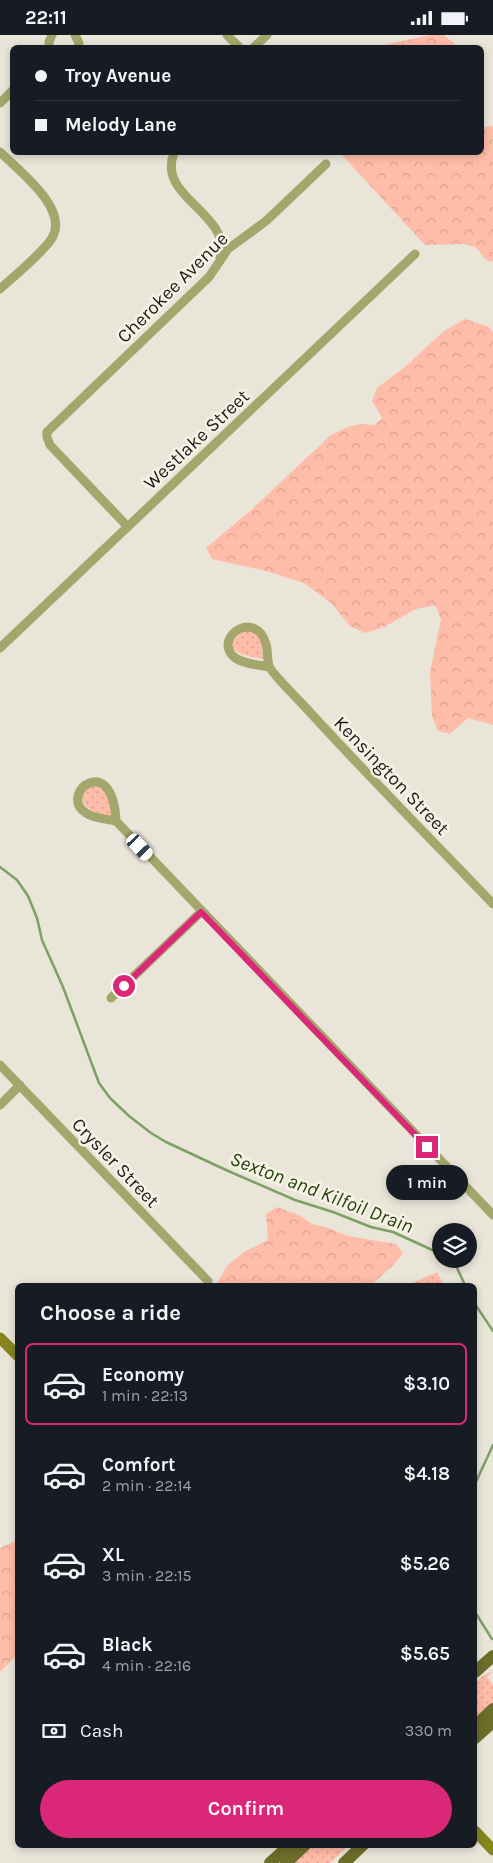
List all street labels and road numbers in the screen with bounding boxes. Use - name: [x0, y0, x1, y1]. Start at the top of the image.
- street label: Cherokee Avenue: [113, 228, 233, 348]
- street label: Westlake Street: [139, 385, 254, 494]
- street label: Kensington Street: [329, 712, 453, 840]
- street label: Crysler Street: [67, 1113, 163, 1212]

